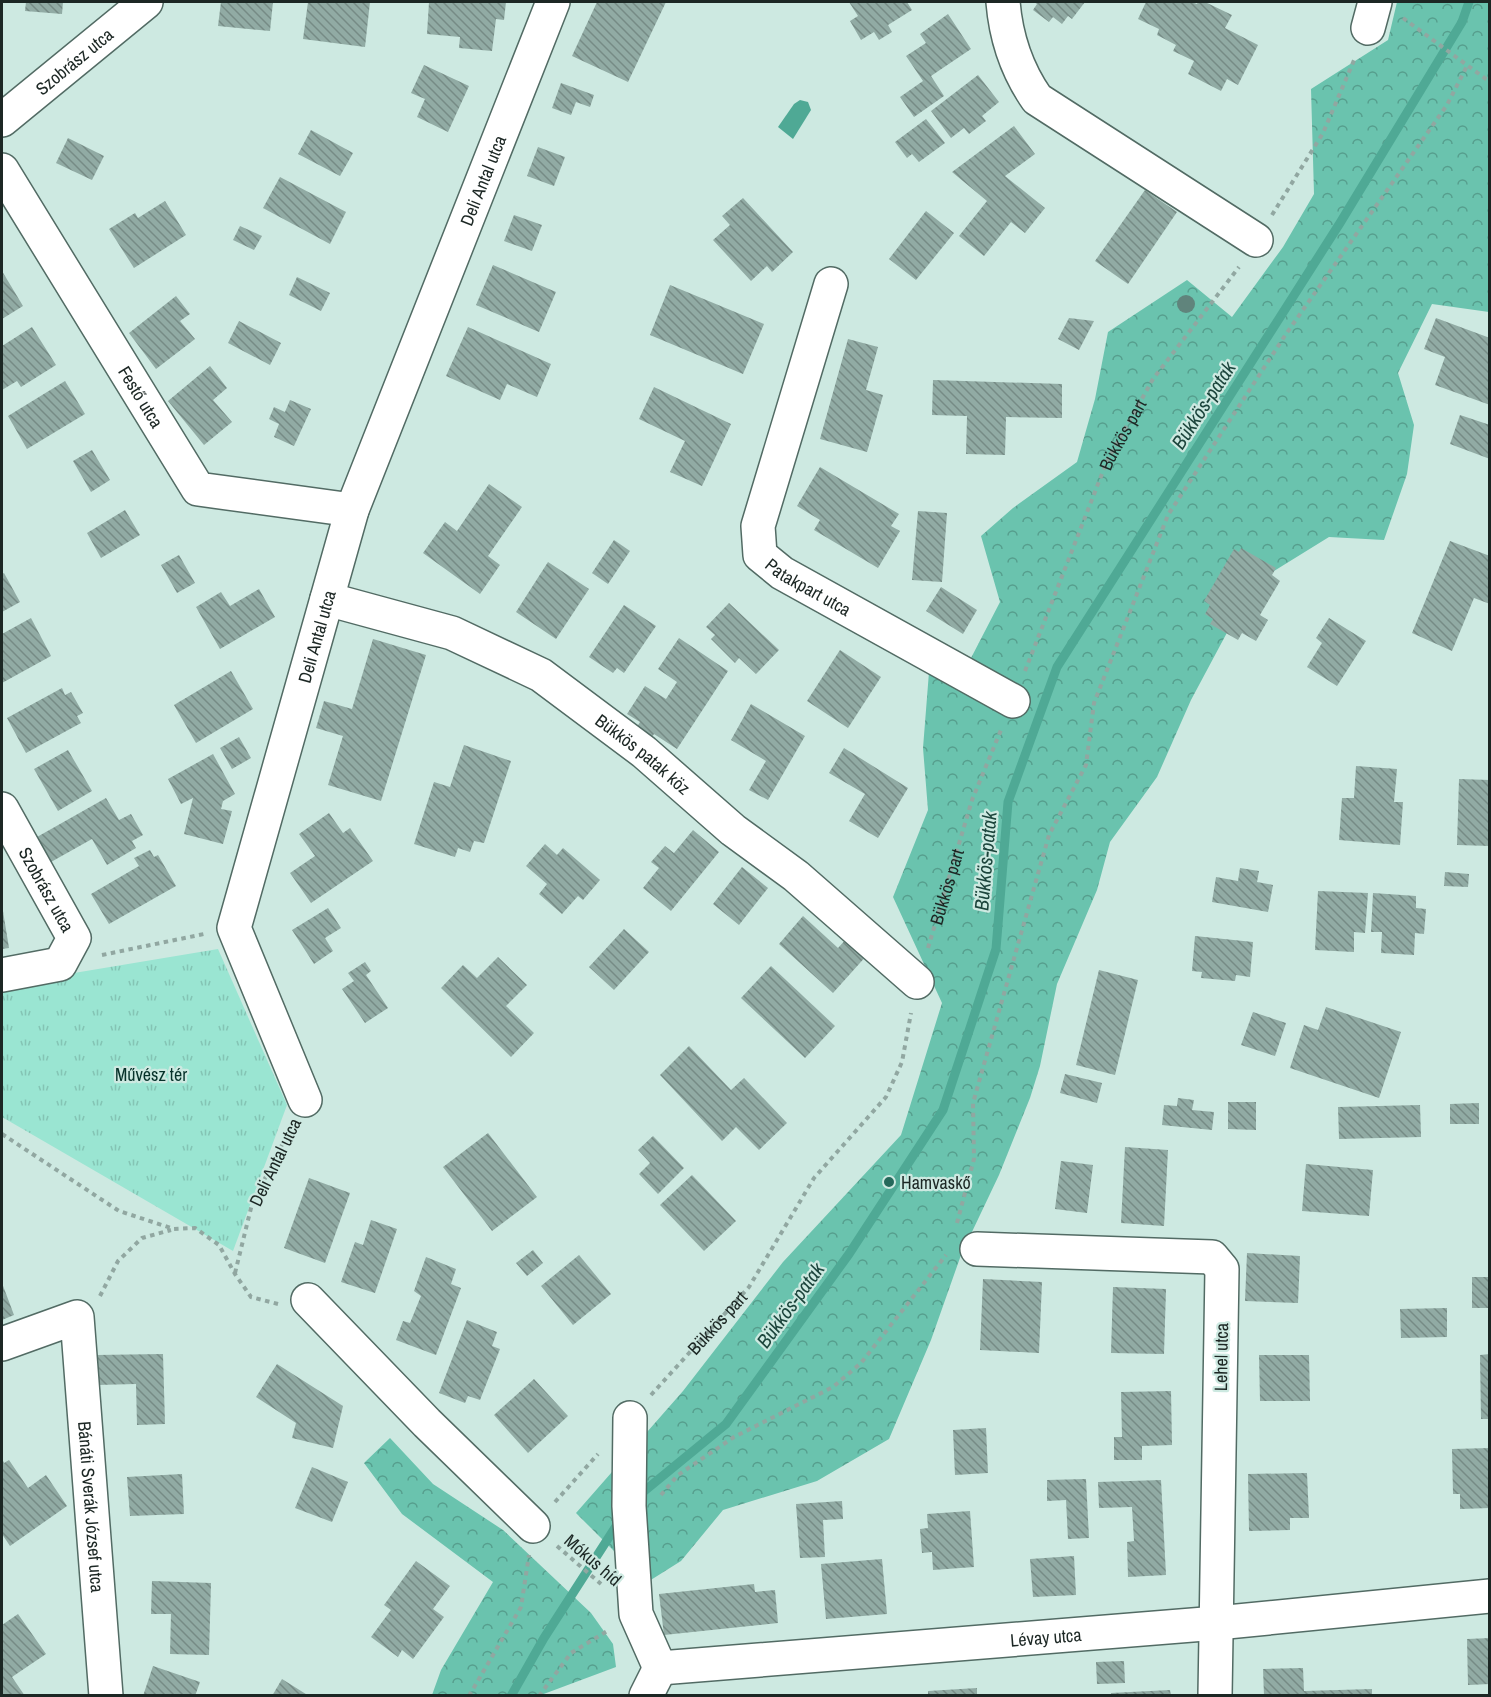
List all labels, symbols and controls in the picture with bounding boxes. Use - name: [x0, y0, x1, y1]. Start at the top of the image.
- street label: Szobrász utca: [30, 22, 118, 100]
- street label: Deli Antal utca: [453, 131, 512, 229]
- water label: Bükkös-patak: [1165, 355, 1242, 454]
- street label: Festő utca: [113, 361, 170, 432]
- street label: Bükkös part: [1092, 394, 1152, 473]
- street label: Patakpart utca: [760, 552, 856, 621]
- street label: Deli Antal utca: [291, 587, 341, 686]
- street label: Bükkös patak köz: [590, 708, 696, 800]
- water label: Bükkös-patak: [967, 810, 1003, 912]
- street label: Szobrász utca: [13, 842, 81, 936]
- street label: Bükkös part: [923, 846, 969, 928]
- park label: Művész tér: [115, 1062, 187, 1087]
- street label: Deli Antal utca: [243, 1114, 307, 1210]
- place label: Hamvaskő: [901, 1170, 971, 1195]
- marker: Hamvaskő: [882, 1175, 896, 1189]
- water label: Bükkös-patak: [750, 1256, 831, 1353]
- street label: Bükkös part: [681, 1285, 752, 1360]
- street label: Lehel utca: [1208, 1323, 1234, 1391]
- street label: Bánáti Sverák József utca: [73, 1420, 111, 1593]
- street label: Mókus híd: [559, 1528, 627, 1592]
- street label: Lévay utca: [1009, 1621, 1082, 1652]

